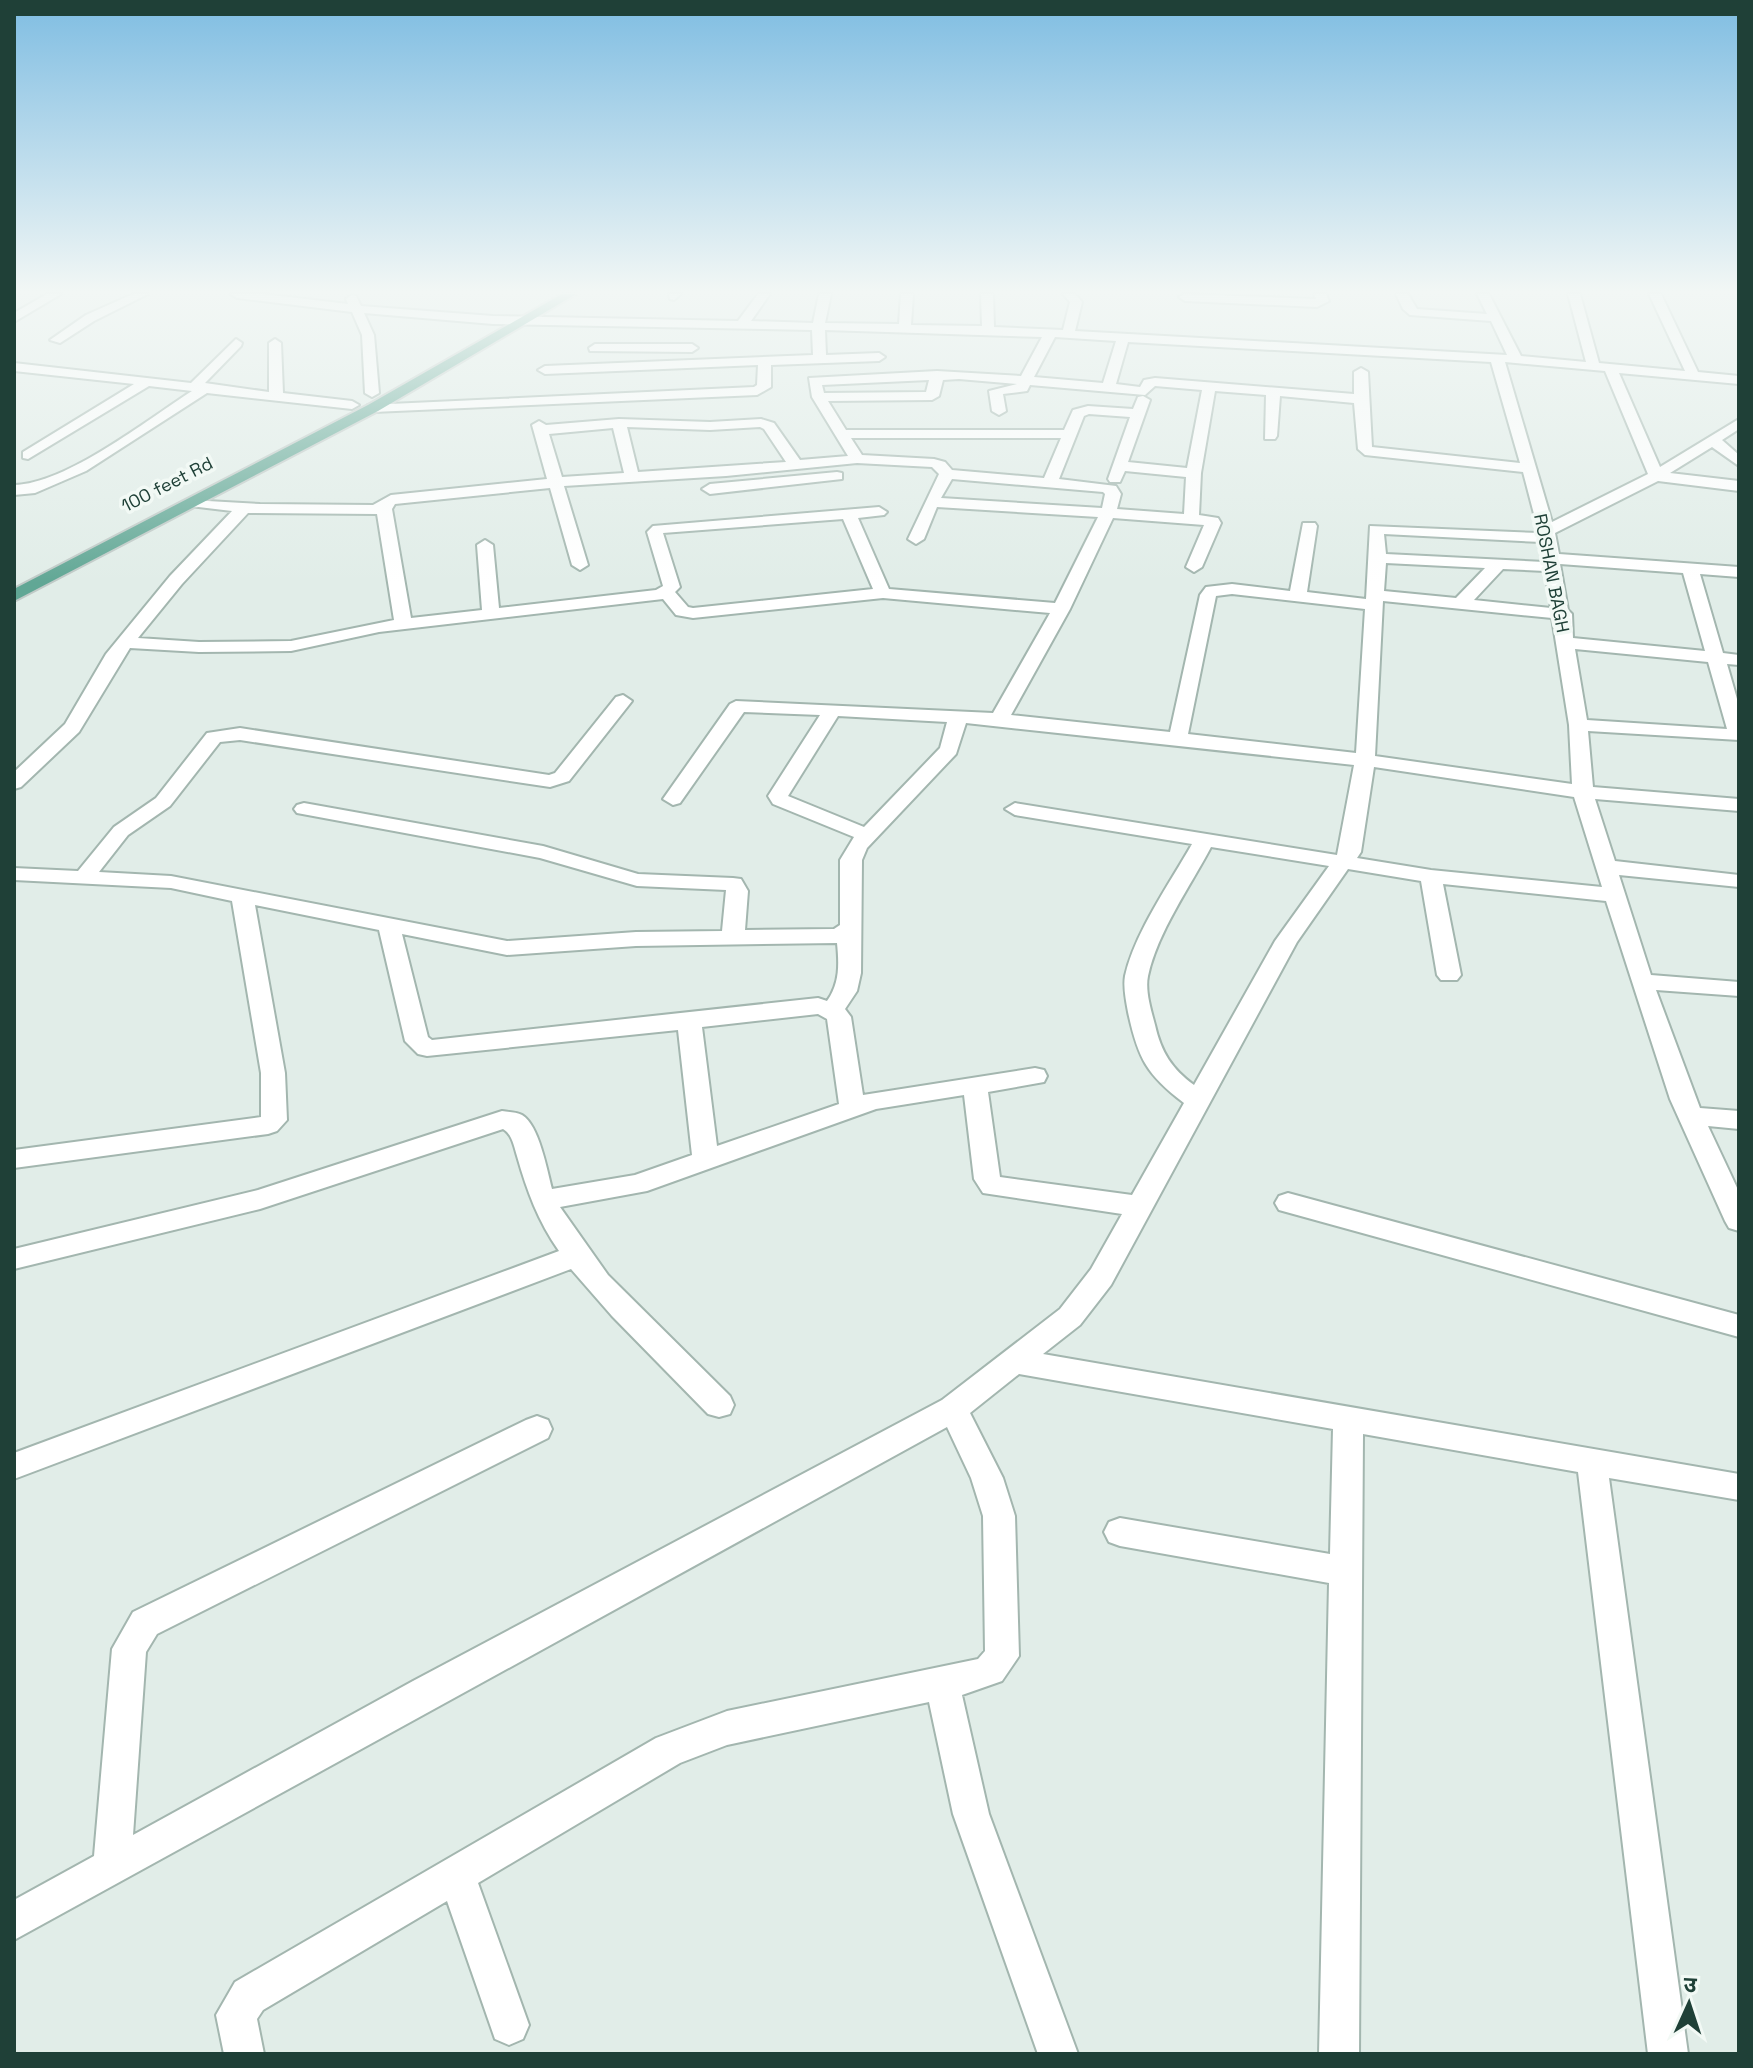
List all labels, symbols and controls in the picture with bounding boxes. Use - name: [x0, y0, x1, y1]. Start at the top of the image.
- street label: 100 feet Rd: [117, 451, 217, 517]
- street label: ROSHAN BAGH: [1529, 511, 1575, 635]
- north arrow: [1649, 1964, 1729, 2044]
- text: उ: [1683, 1970, 1698, 1998]

